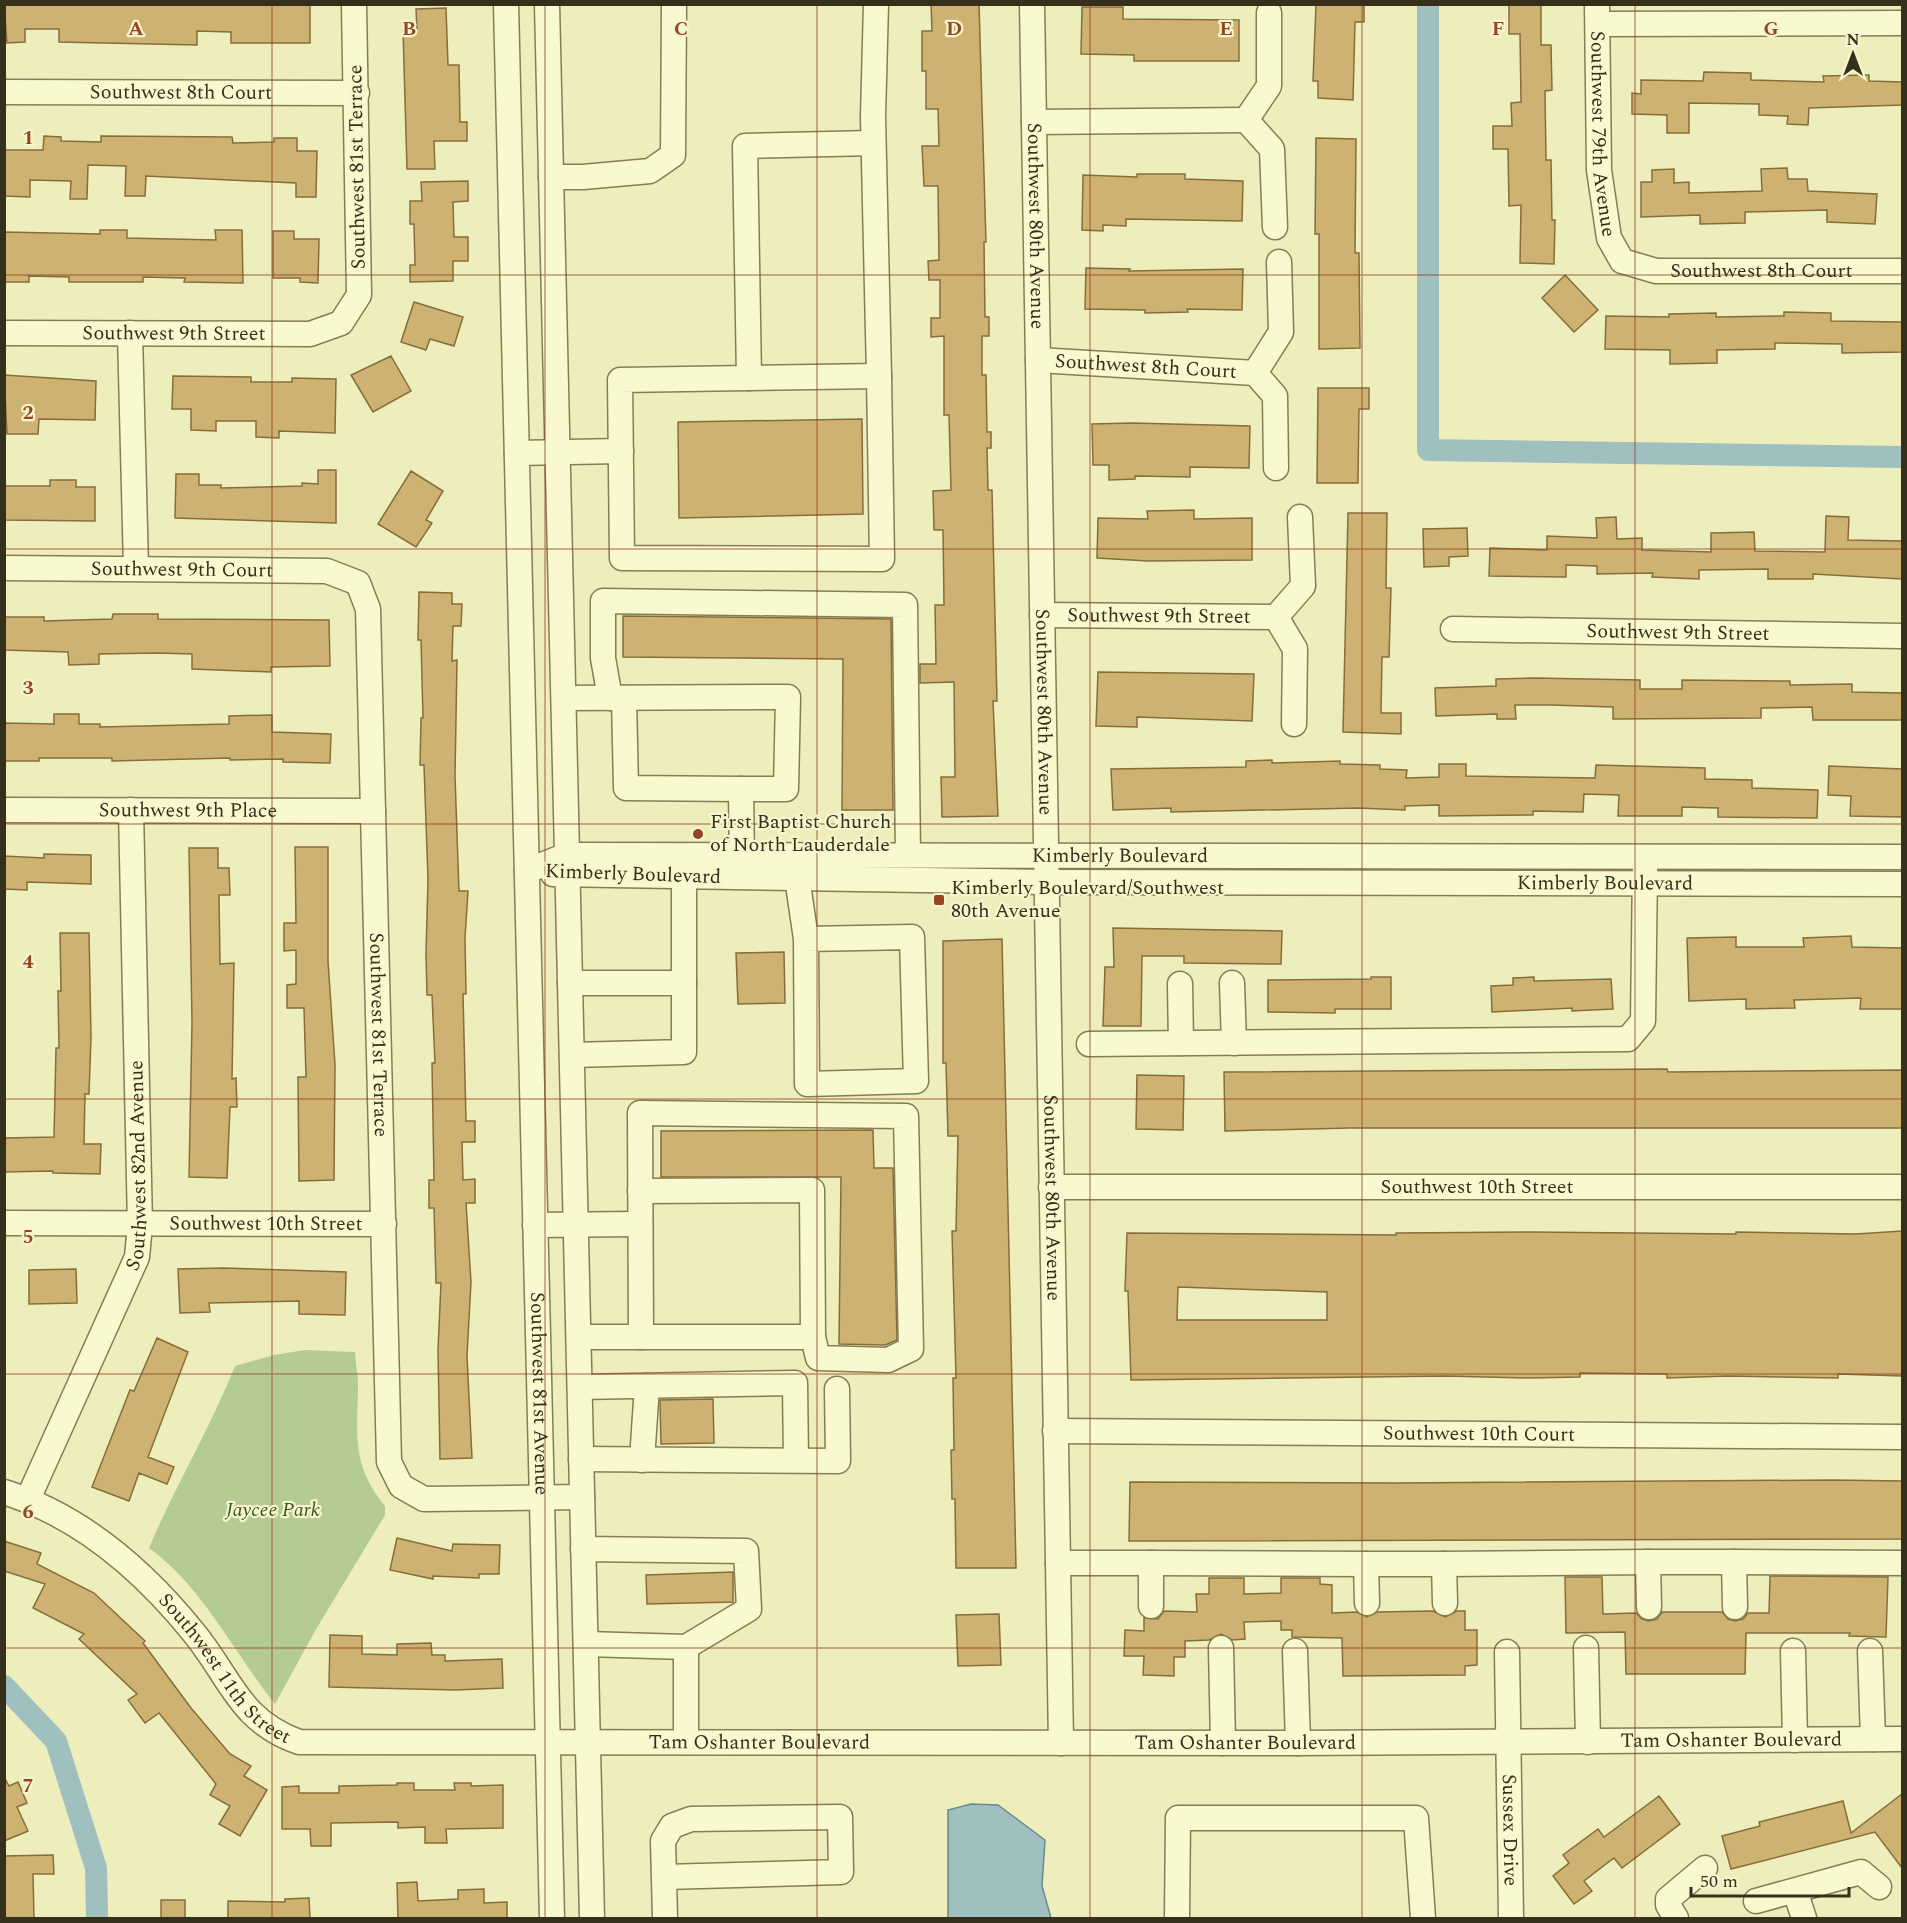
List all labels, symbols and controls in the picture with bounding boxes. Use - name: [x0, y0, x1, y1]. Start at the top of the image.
- text: A: [128, 14, 144, 44]
- text: B: [402, 14, 416, 44]
- text: C: [674, 14, 688, 44]
- text: D: [946, 14, 962, 44]
- text: E: [1219, 14, 1233, 44]
- text: F: [1492, 14, 1504, 44]
- text: G: [1763, 14, 1779, 44]
- north arrow: [1823, 24, 1883, 84]
- text: N: [1846, 28, 1860, 52]
- street label: Southwest 79th Avenue: [1582, 30, 1624, 239]
- street label: Southwest 81st Terrace: [340, 64, 374, 270]
- street label: Southwest 8th Court: [90, 77, 272, 108]
- street label: Southwest 80th Avenue: [1019, 122, 1052, 330]
- text: 1: [22, 123, 34, 153]
- street label: Southwest 8th Court: [1670, 256, 1853, 286]
- street label: Southwest 9th Street: [82, 318, 266, 349]
- street label: Southwest 8th Court: [1054, 346, 1238, 387]
- text: 2: [22, 398, 34, 428]
- street label: Southwest 9th Court: [91, 554, 273, 585]
- street label: Southwest 9th Street: [1067, 600, 1251, 632]
- street label: Southwest 80th Avenue: [1027, 608, 1061, 815]
- street label: Southwest 9th Street: [1586, 616, 1770, 649]
- text: 3: [22, 673, 34, 703]
- street label: Southwest 9th Place: [99, 795, 277, 826]
- place label: First Baptist Church of North Lauderdale: [710, 807, 891, 860]
- marker: First Baptist Church of North Lauderdale: [691, 827, 705, 841]
- street label: Kimberly Boulevard: [1032, 841, 1208, 871]
- street label: Kimberly Boulevard: [544, 856, 722, 892]
- street label: Kimberly Boulevard: [1517, 868, 1693, 899]
- place label: Kimberly Boulevard/Southwest 80th Avenue: [951, 873, 1224, 926]
- marker: Kimberly Boulevard/Southwest 80th Avenue: [932, 893, 946, 907]
- street label: Southwest 81st Terrace: [361, 932, 396, 1137]
- text: 4: [22, 947, 34, 977]
- street label: Southwest 82nd Avenue: [118, 1060, 155, 1276]
- street label: Southwest 80th Avenue: [1035, 1094, 1069, 1301]
- street label: Southwest 10th Street: [1380, 1172, 1574, 1202]
- street label: Southwest 10th Street: [169, 1208, 363, 1239]
- text: 5: [22, 1222, 34, 1252]
- street label: Southwest 81st Avenue: [522, 1292, 557, 1496]
- street label: Southwest 10th Court: [1383, 1418, 1575, 1450]
- park label: Jaycee Park: [224, 1495, 321, 1525]
- text: 6: [22, 1497, 34, 1527]
- street label: Southwest 11th Street: [151, 1586, 296, 1752]
- street label: Tam Oshanter Boulevard: [1620, 1724, 1842, 1756]
- street label: Tam Oshanter Boulevard: [648, 1727, 870, 1758]
- street label: Tam Oshanter Boulevard: [1134, 1728, 1356, 1758]
- text: 7: [22, 1771, 34, 1801]
- street label: Sussex Drive: [1494, 1774, 1526, 1886]
- scale bar: [1691, 1860, 1848, 1898]
- text: 50 m: [1700, 1868, 1738, 1895]

